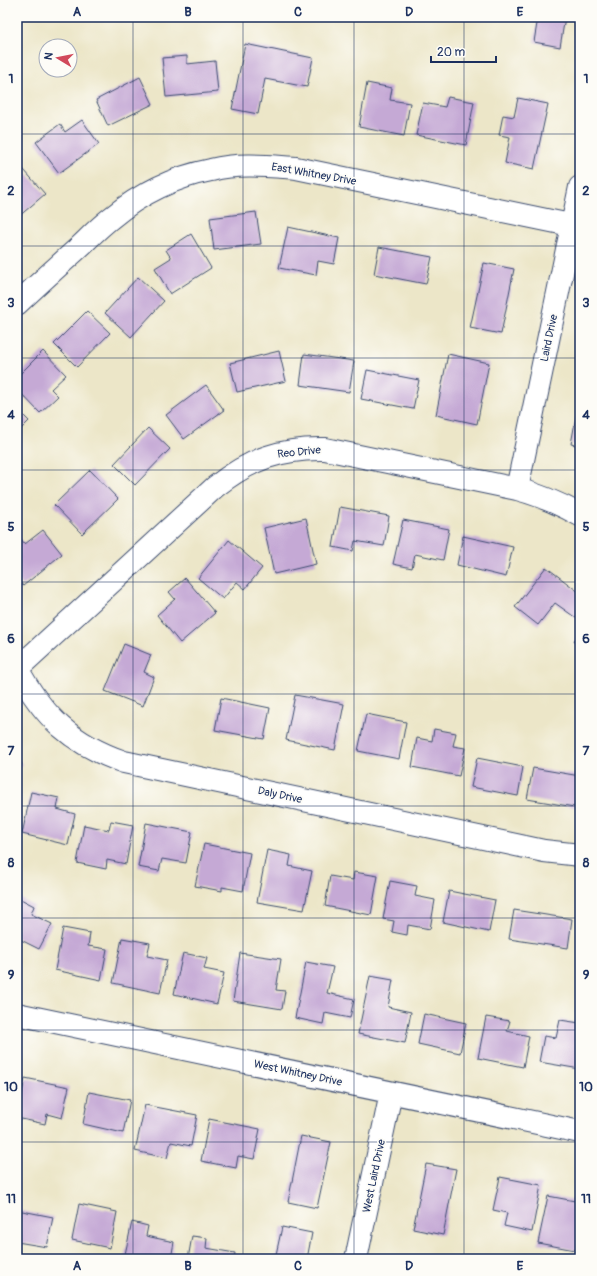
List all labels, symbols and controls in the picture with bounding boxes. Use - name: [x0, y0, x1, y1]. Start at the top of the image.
- text: A: [73, 4, 82, 20]
- text: B: [184, 4, 192, 20]
- text: C: [294, 4, 302, 20]
- text: D: [405, 4, 413, 20]
- text: E: [517, 4, 524, 20]
- north arrow: [38, 38, 78, 78]
- scale bar: [431, 38, 496, 64]
- text: 20 m: [437, 45, 466, 60]
- text: N: [42, 51, 56, 61]
- text: 1: [8, 71, 14, 87]
- text: 1: [583, 71, 589, 87]
- street label: East Whitney Drive: [271, 160, 358, 188]
- text: 2: [7, 183, 15, 199]
- text: 2: [582, 183, 590, 199]
- text: 3: [7, 295, 15, 311]
- text: 3: [582, 295, 590, 311]
- street label: Laird Drive: [538, 312, 560, 363]
- text: 4: [7, 407, 15, 423]
- text: 4: [582, 407, 590, 423]
- street label: Reo Drive: [277, 443, 322, 461]
- text: 5: [7, 519, 15, 535]
- text: 5: [582, 519, 590, 535]
- text: 6: [7, 631, 15, 647]
- text: 6: [582, 631, 590, 647]
- text: 7: [8, 743, 15, 759]
- text: 7: [583, 743, 590, 759]
- street label: Daly Drive: [257, 784, 304, 806]
- text: 8: [8, 855, 15, 871]
- text: 8: [583, 855, 590, 871]
- text: 9: [8, 967, 15, 983]
- text: 9: [583, 967, 590, 983]
- street label: West Whitney Drive: [253, 1057, 344, 1089]
- text: 10: [4, 1079, 18, 1095]
- text: 10: [579, 1079, 593, 1095]
- street label: West Laird Drive: [360, 1138, 388, 1214]
- text: 11: [6, 1191, 16, 1207]
- text: 11: [581, 1191, 591, 1207]
- text: A: [73, 1258, 82, 1274]
- text: B: [184, 1258, 192, 1274]
- text: C: [294, 1258, 302, 1274]
- text: D: [405, 1258, 413, 1274]
- text: E: [517, 1258, 524, 1274]

